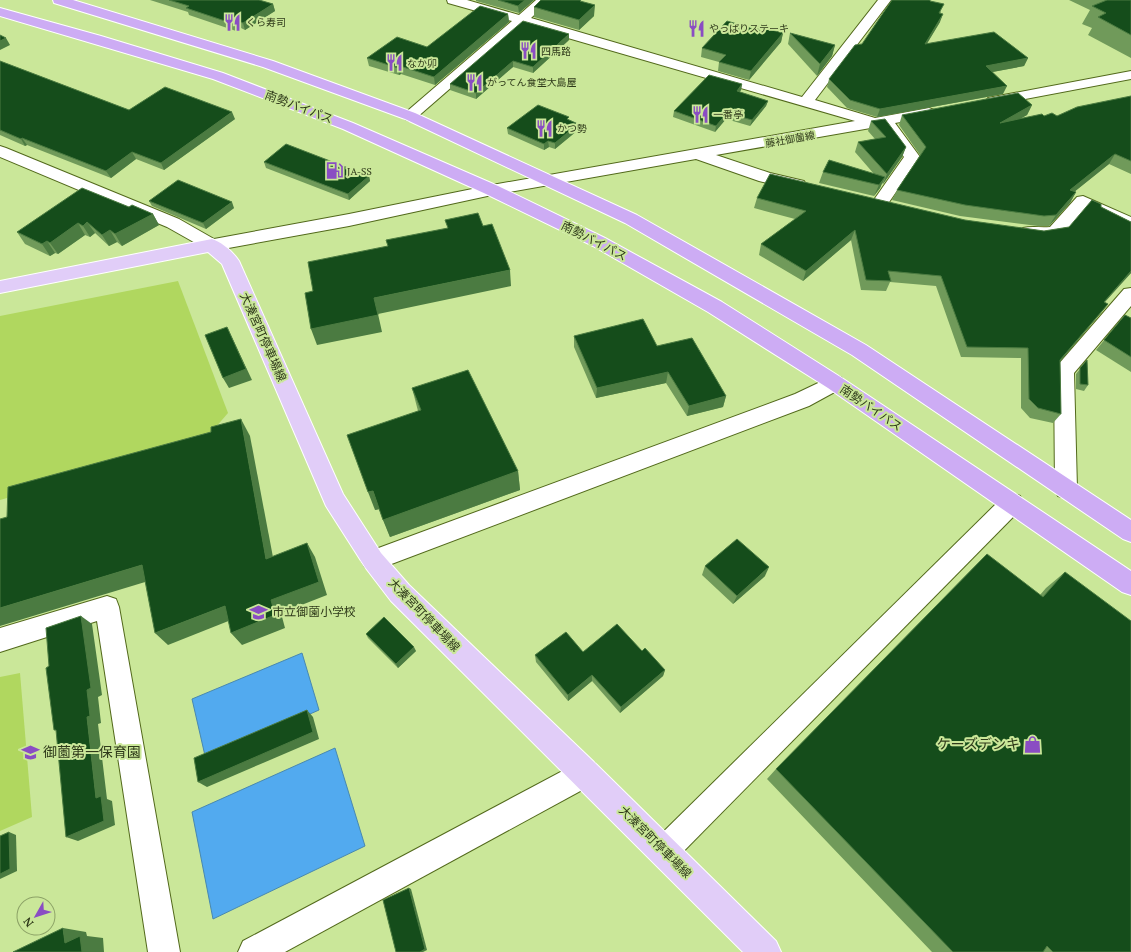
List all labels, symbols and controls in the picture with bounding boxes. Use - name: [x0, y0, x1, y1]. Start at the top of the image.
- restaurant icon: くら寿司: [223, 12, 243, 32]
- place label: くら寿司: [246, 16, 286, 29]
- restaurant icon: やっぱりステーキ: [686, 18, 706, 38]
- place label: やっぱりステーキ: [709, 22, 789, 35]
- restaurant icon: 四馬路: [518, 41, 538, 61]
- place label: 四馬路: [541, 45, 571, 58]
- restaurant icon: なか卯: [384, 53, 404, 73]
- place label: なか卯: [407, 57, 437, 70]
- restaurant icon: がってん食堂大島屋: [464, 72, 484, 92]
- place label: がってん食堂大島屋: [487, 76, 577, 89]
- street label: 南勢バイパス: [263, 87, 335, 126]
- restaurant icon: 一番亭: [690, 104, 710, 124]
- place label: 一番亭: [713, 108, 743, 121]
- restaurant icon: かつ勢: [534, 118, 554, 138]
- place label: かつ勢: [557, 122, 587, 135]
- street label: 藤社御薗線: [764, 129, 816, 150]
- fuel station icon: JA-SS: [324, 161, 344, 181]
- place label: JA-SS: [347, 165, 372, 178]
- street label: 南勢バイパス: [559, 218, 630, 264]
- street label: 大湊宮町停車場線: [237, 290, 290, 384]
- street label: 南勢バイパス: [837, 381, 905, 434]
- street label: 大湊宮町停車場線: [386, 575, 463, 654]
- school or university icon: 市立御薗小学校: [249, 602, 269, 622]
- place label: 市立御薗小学校: [272, 604, 356, 619]
- place label: ケーズデンキ: [937, 734, 1020, 753]
- shop icon: ケーズデンキ: [1023, 734, 1043, 754]
- school or university icon: 御薗第一保育園: [20, 742, 40, 762]
- place label: 御薗第一保育園: [43, 742, 141, 761]
- street label: 大湊宮町停車場線: [616, 802, 695, 881]
- north arrow: [16, 896, 56, 936]
- text: N: [20, 914, 36, 930]

